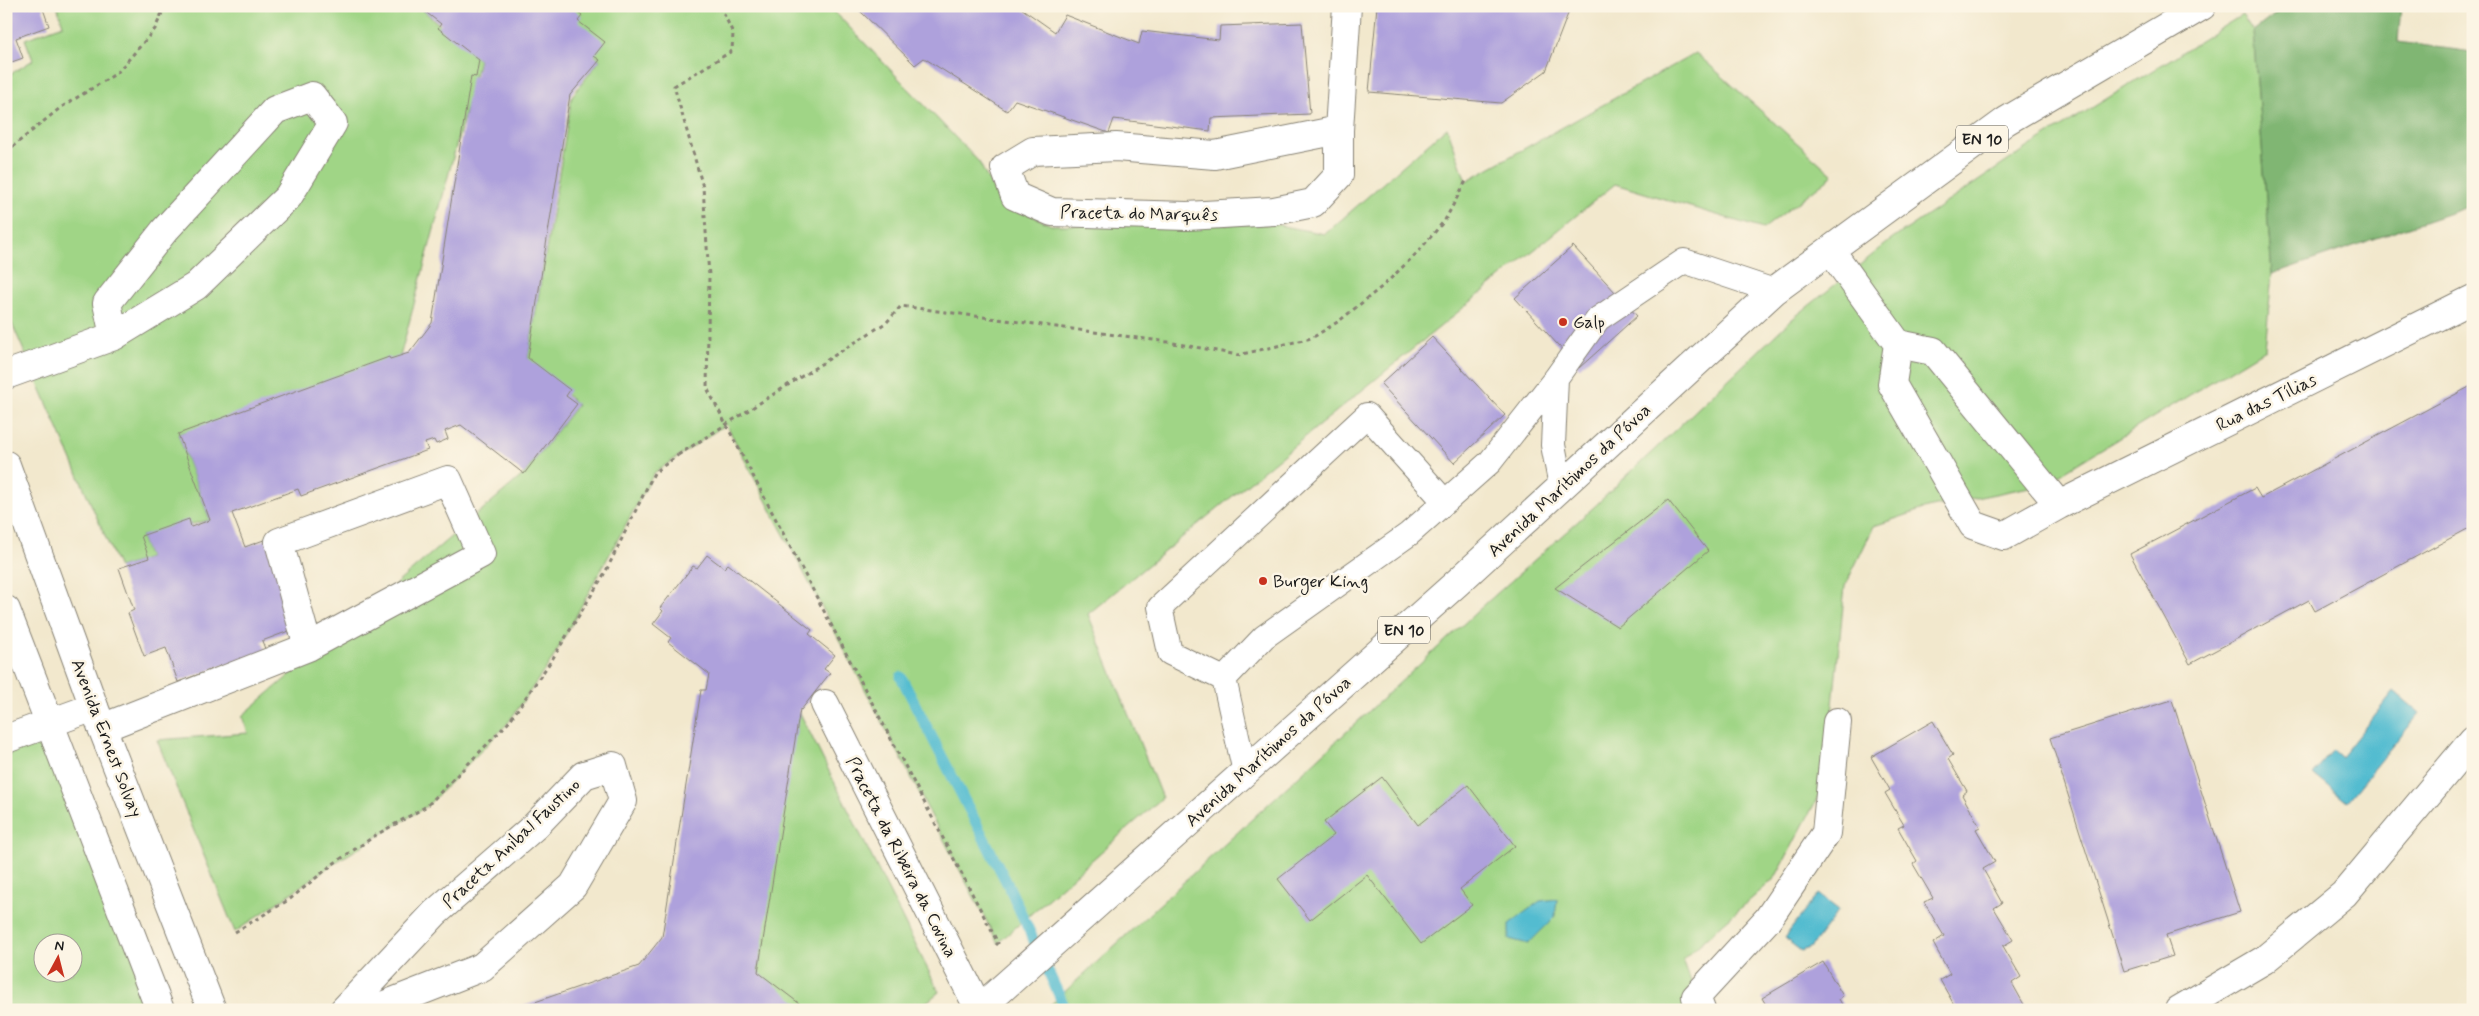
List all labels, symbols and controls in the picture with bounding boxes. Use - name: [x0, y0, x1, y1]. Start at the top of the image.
- road number: EN 10: [1956, 126, 2008, 152]
- street label: Praceta do Marquês: [1060, 201, 1218, 227]
- place label: Galp: [1573, 311, 1605, 335]
- marker: Galp: [1557, 316, 1569, 328]
- street label: Rua das Tílias: [2212, 368, 2321, 438]
- street label: Avenida Marítimos da Póvoa: [1483, 399, 1657, 563]
- place label: Burger King: [1273, 570, 1368, 595]
- marker: Burger King: [1257, 575, 1269, 587]
- road number: EN 10: [1378, 616, 1430, 644]
- street label: Avenida Ernest Solvay: [65, 656, 147, 821]
- street label: Avenida Marítimos da Póvoa: [1181, 671, 1357, 833]
- street label: Praceta da Ribeira da Covina: [840, 753, 962, 962]
- street label: Praceta Anibal Faustino: [437, 773, 586, 914]
- north arrow: [32, 934, 82, 984]
- text: N: [54, 937, 65, 956]

